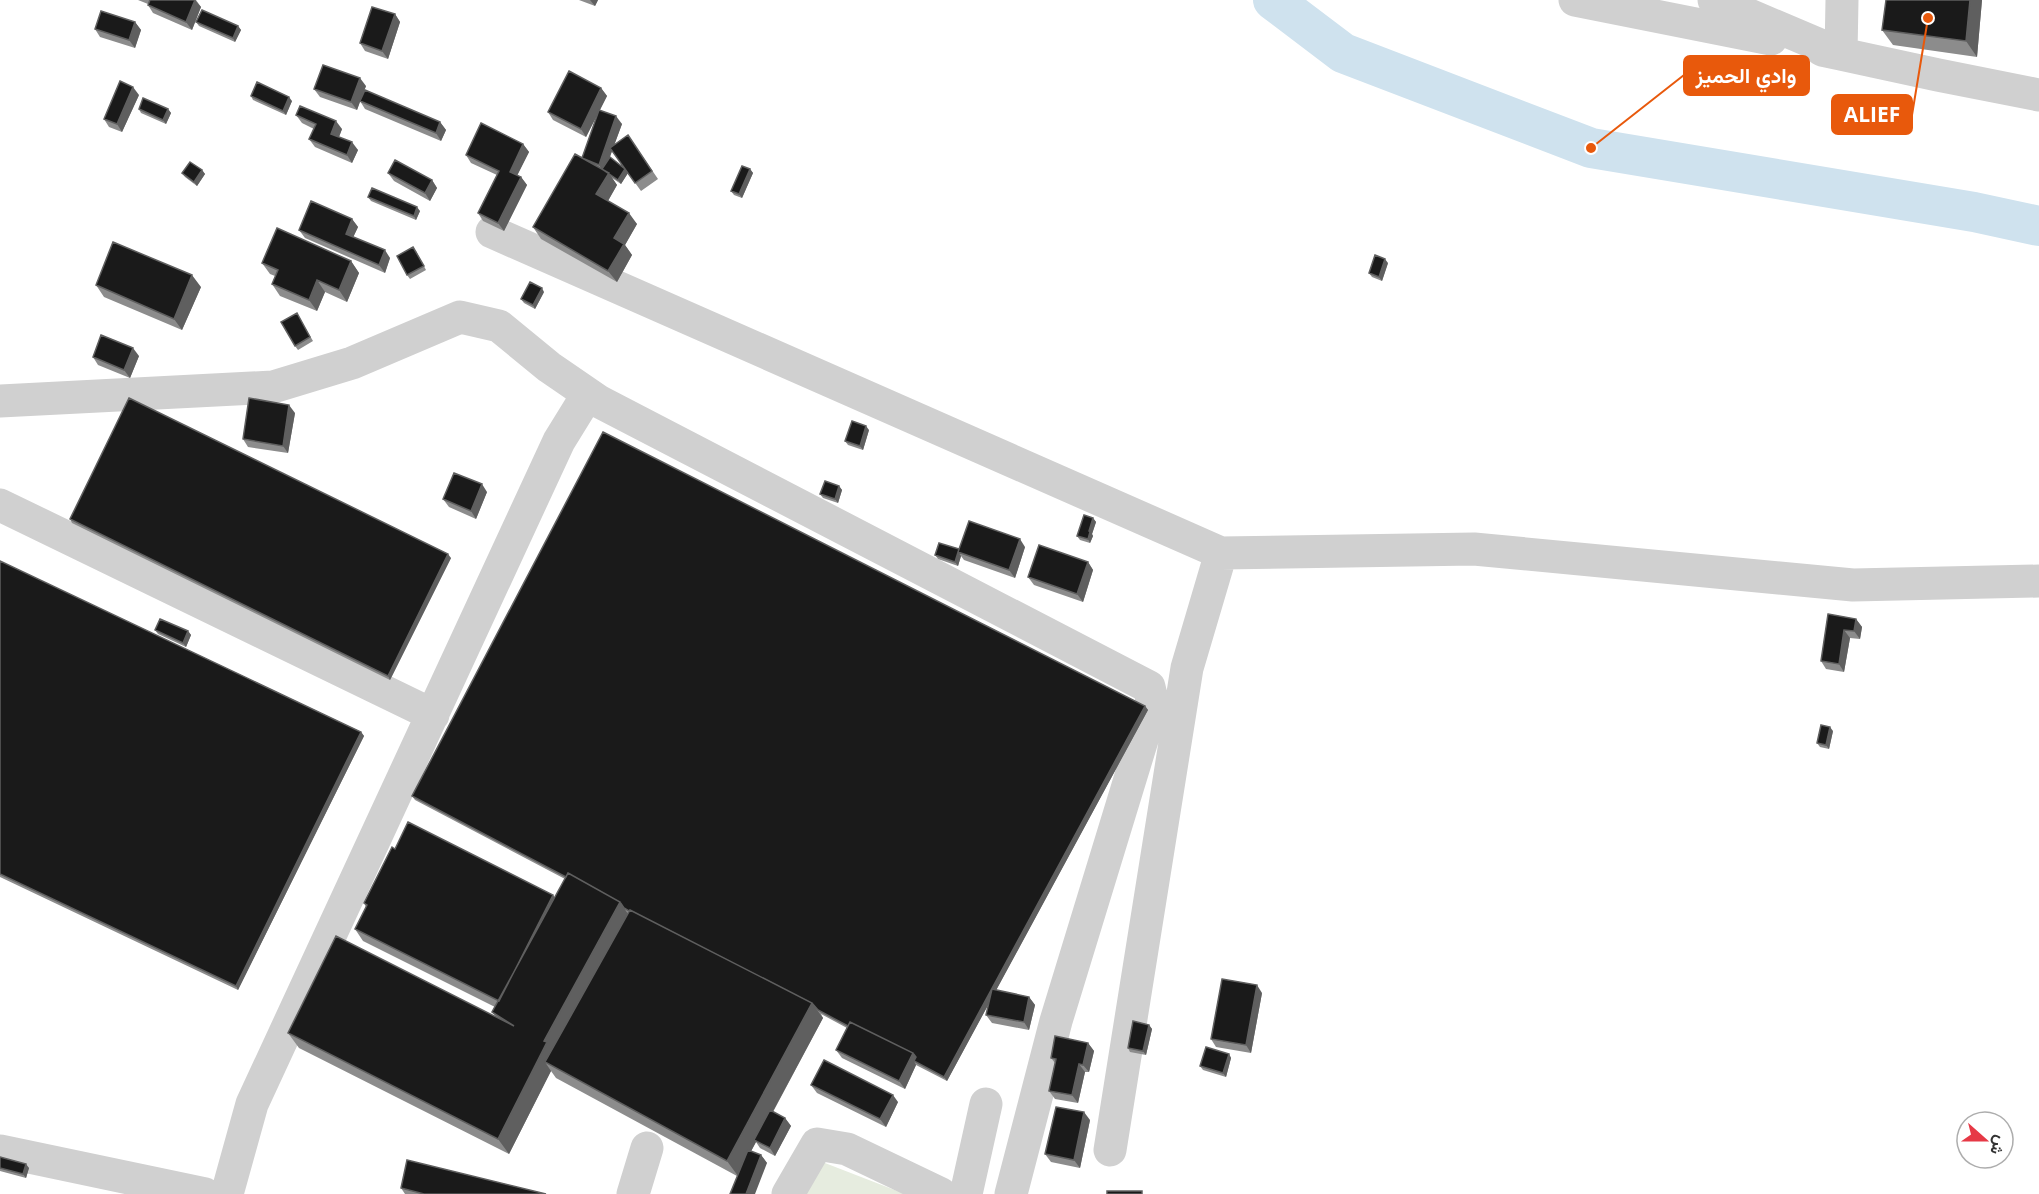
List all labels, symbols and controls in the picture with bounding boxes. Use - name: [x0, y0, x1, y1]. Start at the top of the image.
- callout: وادي الحميز: [1684, 56, 1809, 95]
- text: وادي الحميز: [1694, 61, 1797, 93]
- callout: ALIEF: [1832, 95, 1912, 134]
- text: ALIEF: [1844, 100, 1900, 128]
- north arrow: [1955, 1110, 2015, 1170]
- text: ش: [1985, 1132, 2013, 1158]

